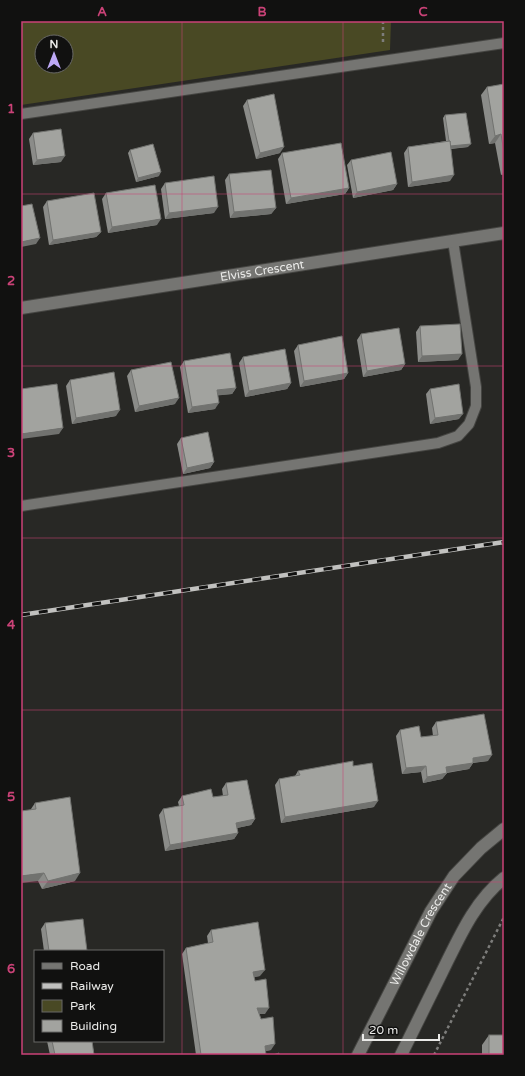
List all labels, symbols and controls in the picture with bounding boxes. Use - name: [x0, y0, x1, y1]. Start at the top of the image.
- text: A: [97, 4, 107, 20]
- text: B: [257, 4, 267, 20]
- text: C: [418, 4, 428, 20]
- north arrow: [34, 34, 74, 74]
- text: N: [50, 38, 58, 51]
- text: 1: [7, 101, 15, 117]
- street label: Elviss Crescent: [219, 257, 306, 284]
- text: 2: [7, 273, 15, 289]
- text: 3: [7, 445, 15, 461]
- text: 4: [7, 617, 16, 633]
- text: 5: [7, 789, 15, 805]
- street label: Willowdale Crescent: [387, 880, 455, 988]
- legend: [34, 950, 164, 1042]
- text: Road: [70, 959, 100, 973]
- text: 6: [7, 961, 15, 977]
- text: Railway: [70, 979, 114, 993]
- text: Park: [70, 999, 96, 1013]
- scale bar: [363, 1016, 439, 1042]
- text: Building: [70, 1019, 117, 1033]
- text: 20 m: [369, 1023, 398, 1037]

